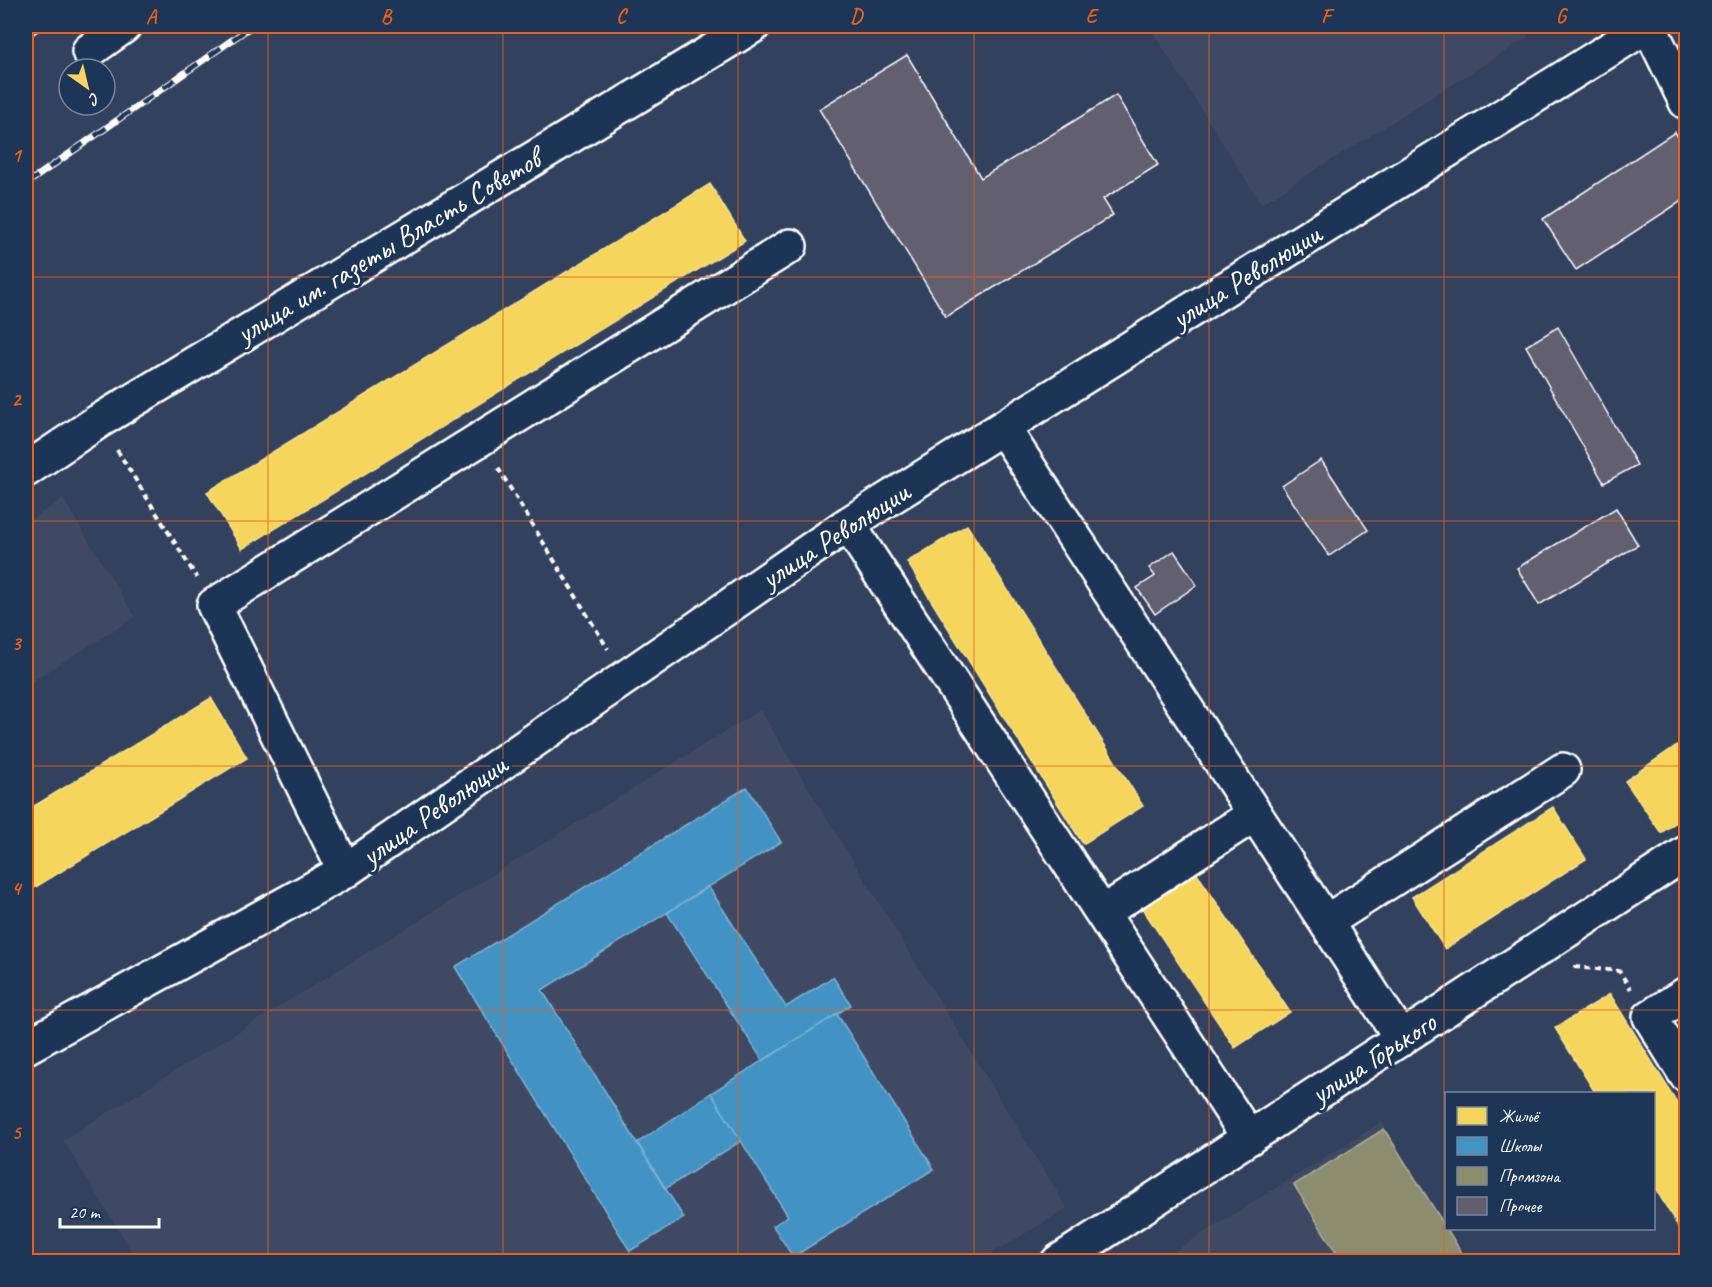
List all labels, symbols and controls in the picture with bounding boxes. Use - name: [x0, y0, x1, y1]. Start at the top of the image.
- text: A: [146, 4, 158, 29]
- text: B: [381, 4, 393, 29]
- text: C: [616, 4, 628, 29]
- text: D: [850, 4, 864, 29]
- text: E: [1086, 4, 1100, 29]
- text: F: [1321, 4, 1335, 29]
- text: G: [1556, 4, 1569, 29]
- north arrow: [57, 57, 117, 117]
- text: С: [84, 88, 104, 110]
- street label: улица им. газеты Власть Советов: [227, 136, 553, 353]
- text: 1: [12, 143, 23, 168]
- street label: улица Революции: [1162, 214, 1330, 338]
- text: 2: [12, 387, 23, 412]
- street label: улица Революции: [752, 472, 918, 598]
- text: 3: [12, 631, 23, 656]
- street label: улица Революции: [352, 745, 516, 876]
- text: 4: [12, 876, 24, 901]
- street label: улица Горького: [1301, 1003, 1444, 1114]
- legend: [1445, 1092, 1655, 1230]
- text: Жильё: [1499, 1105, 1541, 1127]
- text: 5: [12, 1120, 23, 1145]
- text: Школы: [1499, 1135, 1543, 1157]
- text: Промзона: [1499, 1165, 1561, 1187]
- scale bar: [60, 1191, 159, 1229]
- text: Прочее: [1499, 1195, 1542, 1217]
- text: 20 m: [69, 1201, 102, 1223]

